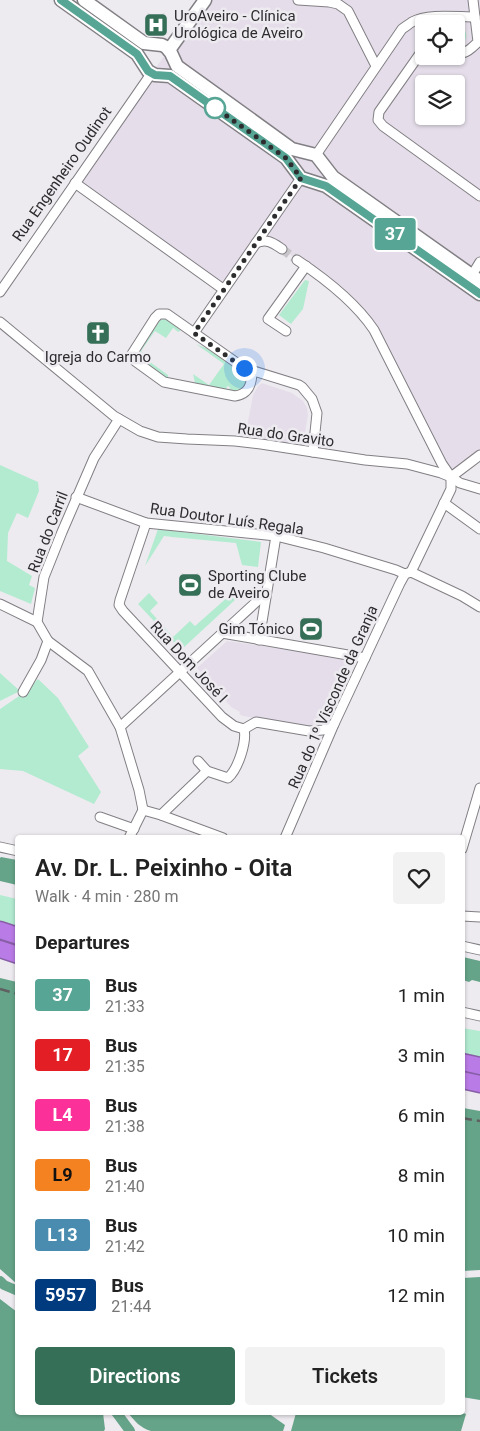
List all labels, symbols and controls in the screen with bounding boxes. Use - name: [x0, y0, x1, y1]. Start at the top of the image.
- place label: UroAveiro - Clínica Urológica de Aveiro: [174, 7, 303, 42]
- hospital icon: UroAveiro - Clínica Urológica de Aveiro: [143, 12, 169, 38]
- map controls: [415, 15, 465, 125]
- button: locate: [415, 15, 465, 65]
- button: layers: [415, 75, 465, 125]
- unlabelled marker: [204, 97, 226, 119]
- street label: Rua Engenheiro Oudinot: [9, 103, 115, 245]
- line badge: 37: [372, 218, 418, 250]
- text: 37: [385, 223, 405, 244]
- church icon: Igreja do Carmo: [85, 320, 111, 346]
- place label: Igreja do Carmo: [45, 348, 151, 366]
- your location: [232, 356, 257, 381]
- street label: Rua do Gravito: [237, 419, 335, 451]
- street label: Rua do Carril: [24, 489, 72, 575]
- street label: Rua Doutor Luís Regala: [149, 499, 305, 539]
- place label: Sporting Clube de Aveiro: [208, 567, 306, 602]
- sports icon: Sporting Clube de Aveiro: [177, 572, 203, 598]
- street label: Rua do 1º Visconde da Granja: [284, 603, 382, 791]
- sports icon: Gim Tónico: [298, 616, 324, 642]
- street label: Rua Dom José I: [147, 617, 231, 707]
- place label: Gim Tónico: [218, 620, 294, 638]
- button: heart: [393, 852, 445, 904]
- text: Av. Dr. L. Peixinho - Oita: [35, 854, 292, 882]
- text: Walk · 4 min · 280 m: [35, 887, 179, 906]
- text: Departures: [35, 931, 130, 954]
- text: Bus: [105, 974, 138, 997]
- text: 37: [52, 984, 73, 1005]
- text: 1 min: [398, 984, 445, 1007]
- text: 21:33: [105, 997, 145, 1016]
- text: Bus: [105, 1034, 138, 1057]
- text: 17: [52, 1044, 73, 1065]
- text: 3 min: [398, 1044, 445, 1067]
- text: 21:35: [105, 1057, 145, 1076]
- text: Bus: [105, 1094, 138, 1117]
- text: L4: [52, 1104, 73, 1125]
- text: 6 min: [398, 1104, 445, 1127]
- text: 21:38: [105, 1117, 145, 1136]
- text: Bus: [105, 1154, 138, 1177]
- text: L9: [52, 1164, 73, 1185]
- text: 8 min: [398, 1164, 445, 1187]
- text: 21:40: [105, 1177, 145, 1196]
- text: Bus: [105, 1214, 138, 1237]
- text: L13: [47, 1224, 78, 1245]
- text: 10 min: [387, 1224, 445, 1247]
- text: 21:42: [105, 1237, 145, 1256]
- text: Bus: [111, 1274, 144, 1297]
- text: 5957: [45, 1284, 86, 1305]
- text: 12 min: [387, 1284, 445, 1307]
- text: 21:44: [111, 1297, 151, 1316]
- button: Directions: [35, 1347, 235, 1405]
- button: Tickets: [245, 1347, 445, 1405]

